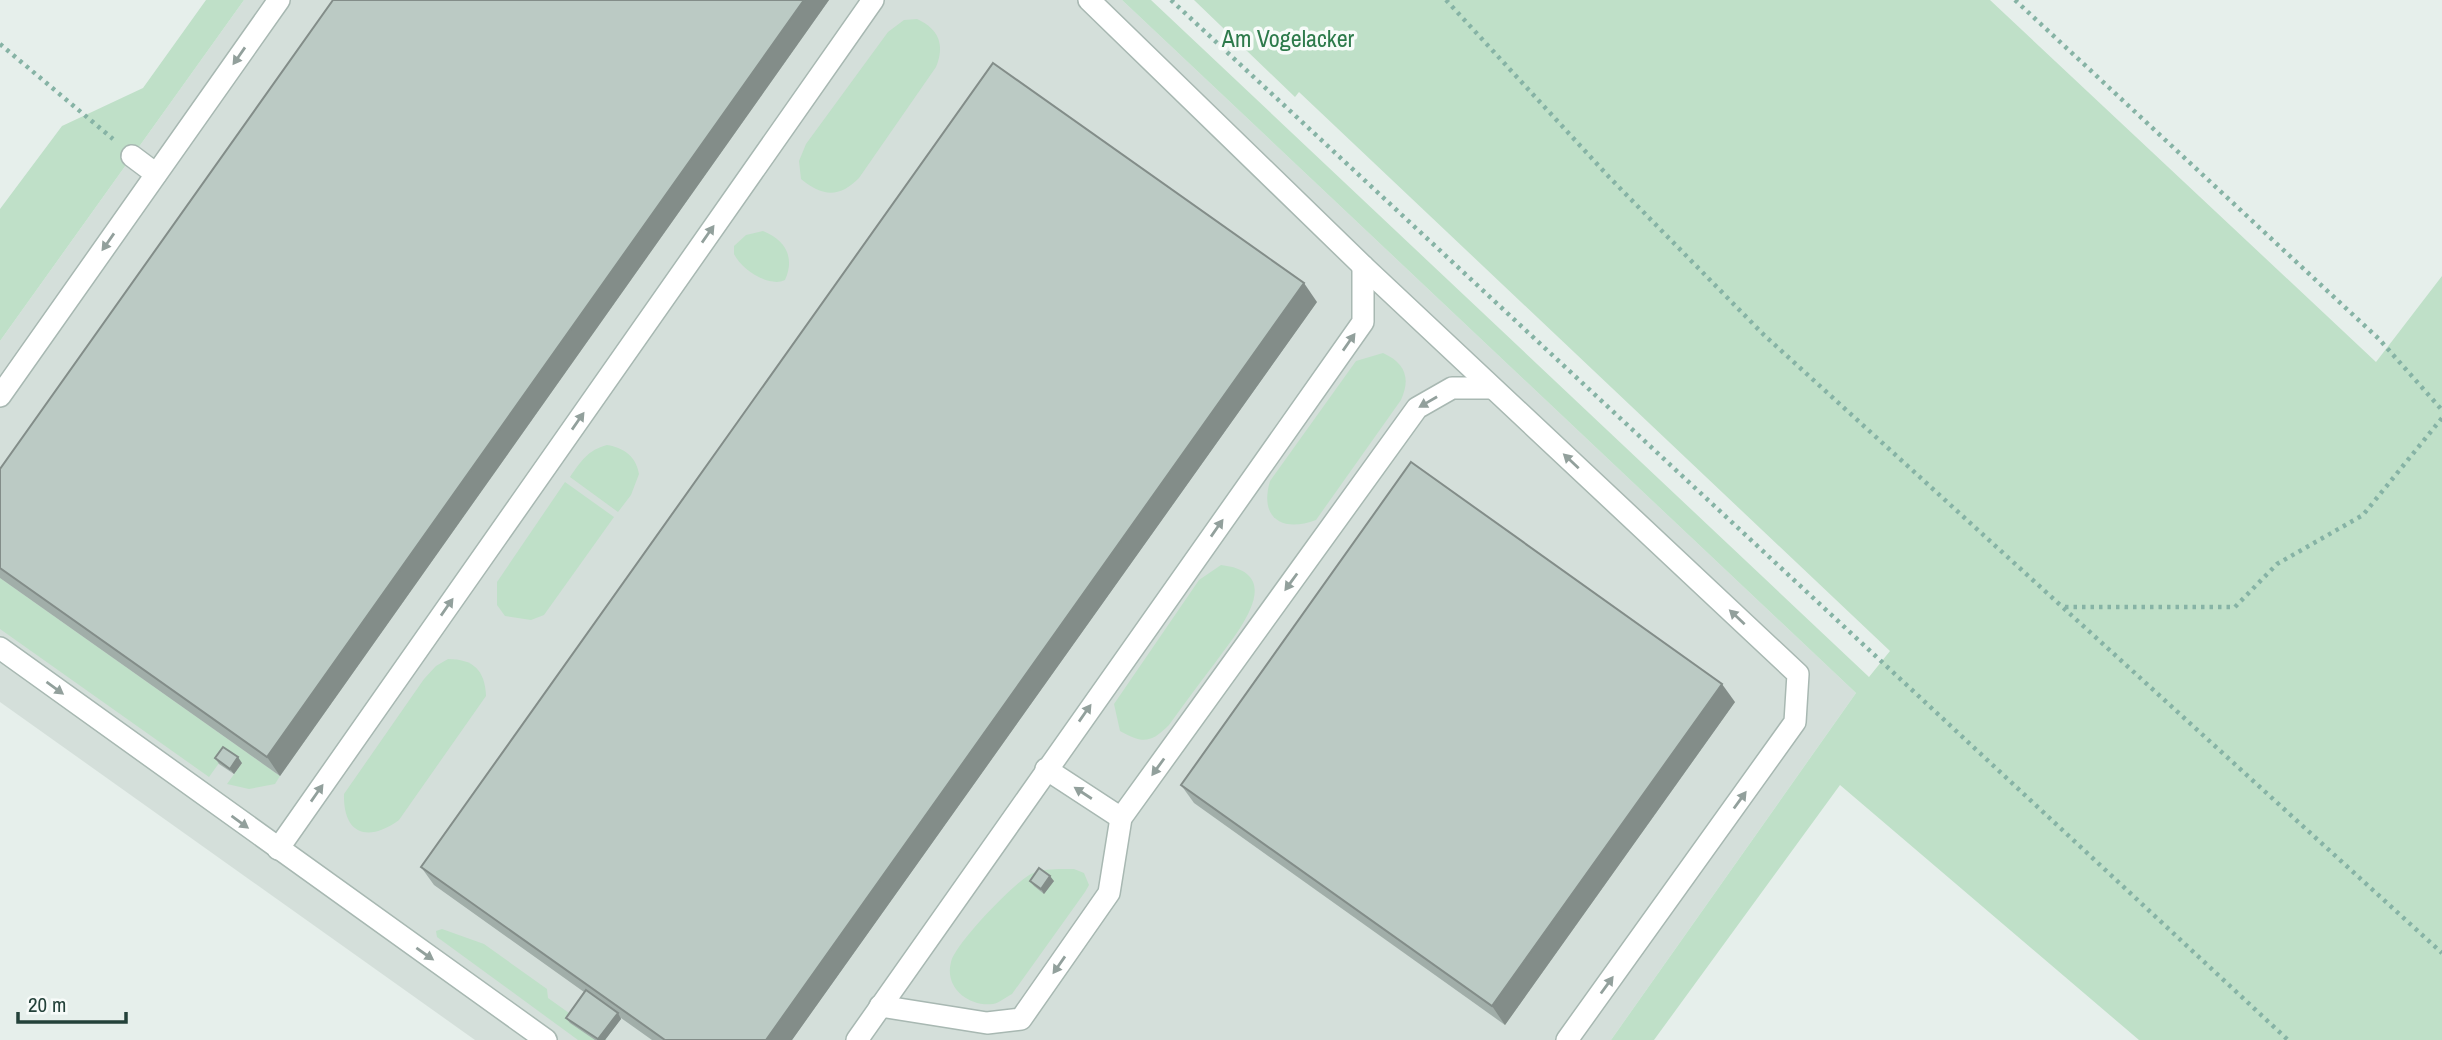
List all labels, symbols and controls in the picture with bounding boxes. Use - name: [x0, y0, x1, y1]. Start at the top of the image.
- park label: Am Vogelacker: [1221, 22, 1355, 54]
- one-way arrow: [232, 47, 246, 65]
- one-way arrow: [701, 225, 715, 243]
- one-way arrow: [101, 233, 115, 251]
- one-way arrow: [1342, 333, 1356, 351]
- one-way arrow: [1418, 396, 1437, 408]
- one-way arrow: [571, 412, 585, 430]
- one-way arrow: [1563, 454, 1580, 470]
- one-way arrow: [1210, 519, 1224, 537]
- one-way arrow: [1284, 573, 1298, 591]
- one-way arrow: [440, 598, 454, 616]
- one-way arrow: [1729, 609, 1746, 625]
- one-way arrow: [46, 681, 64, 695]
- one-way arrow: [1078, 704, 1092, 722]
- one-way arrow: [1151, 758, 1165, 776]
- one-way arrow: [310, 784, 324, 802]
- one-way arrow: [1074, 787, 1093, 800]
- one-way arrow: [1732, 791, 1746, 809]
- one-way arrow: [230, 814, 248, 829]
- one-way arrow: [416, 947, 434, 961]
- one-way arrow: [1052, 956, 1066, 975]
- one-way arrow: [1600, 976, 1614, 994]
- scale bar: [18, 981, 126, 1025]
- text: 20 m: [28, 990, 66, 1019]

